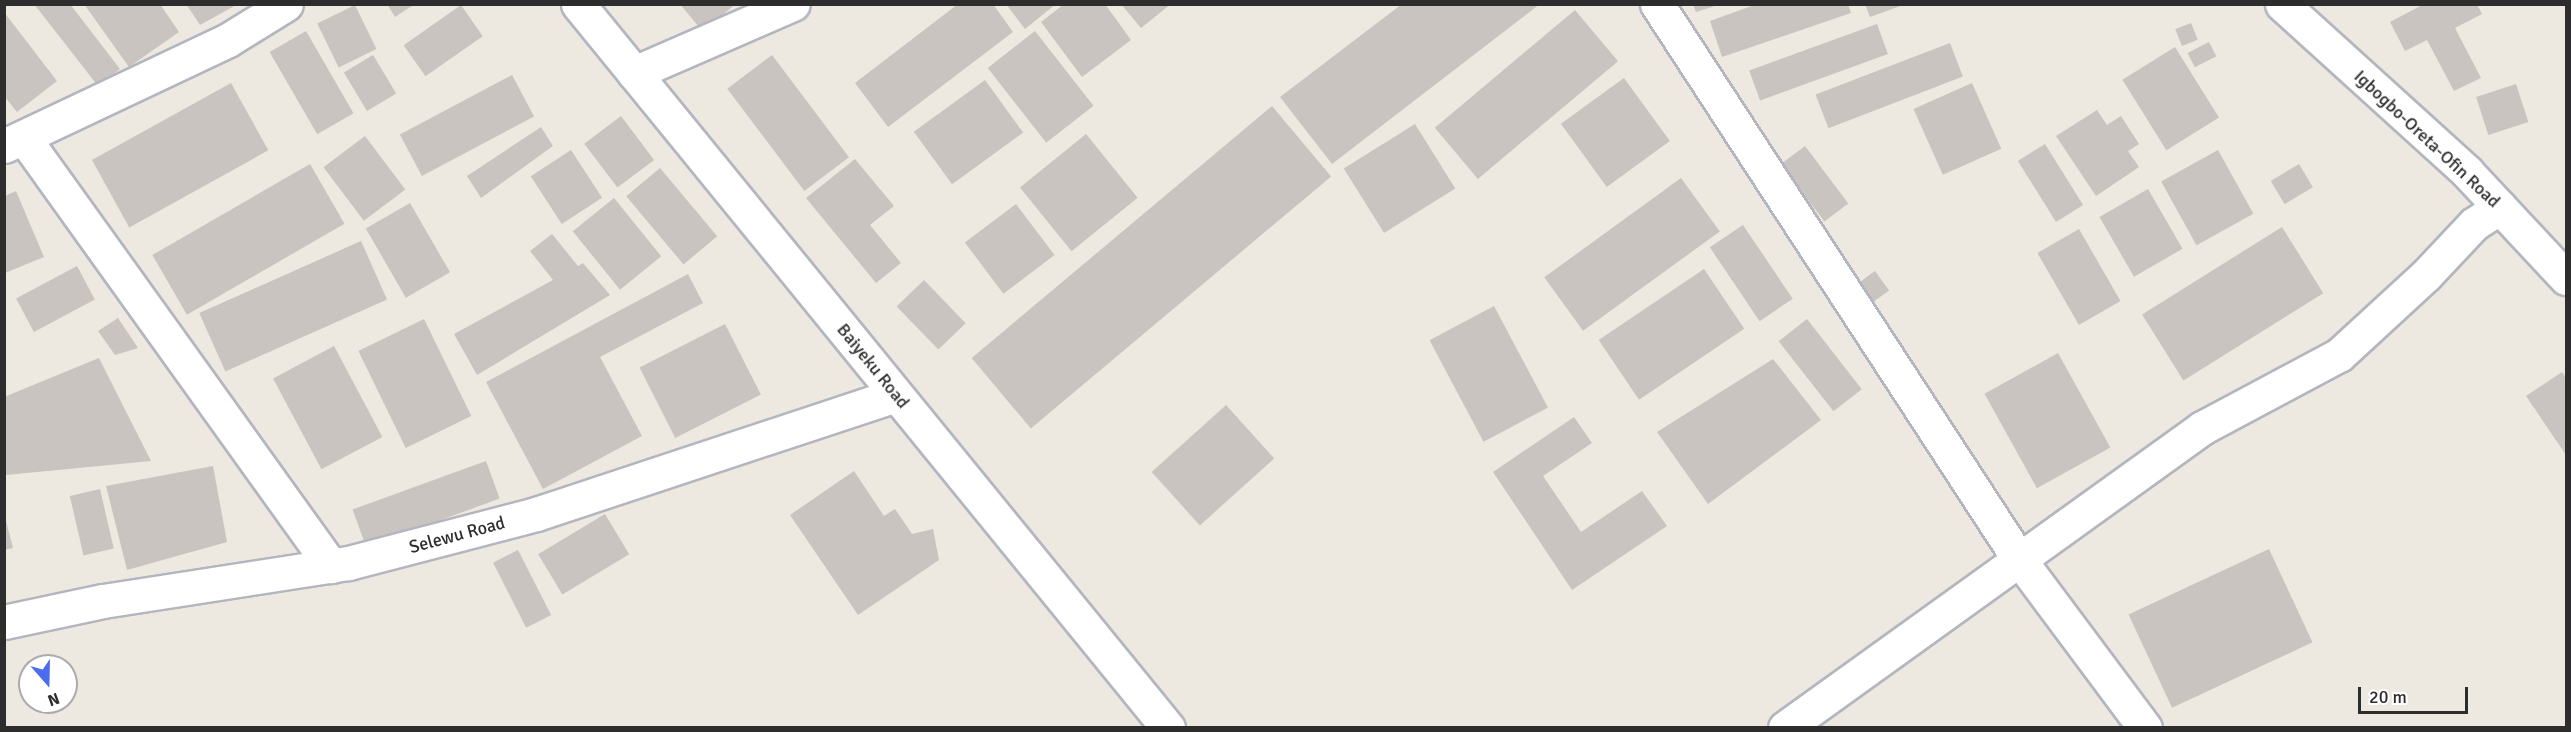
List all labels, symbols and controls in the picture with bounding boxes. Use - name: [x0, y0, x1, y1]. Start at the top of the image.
- street label: Igbogbo-Oreta-Ofin Road: [2349, 66, 2505, 212]
- street label: Baiyeku Road: [832, 319, 914, 413]
- street label: Selewu Road: [407, 512, 507, 558]
- north arrow: [18, 654, 78, 714]
- scale bar: [2361, 675, 2470, 713]
- text: 20 m: [2369, 686, 2407, 708]
- text: N: [45, 688, 62, 710]

